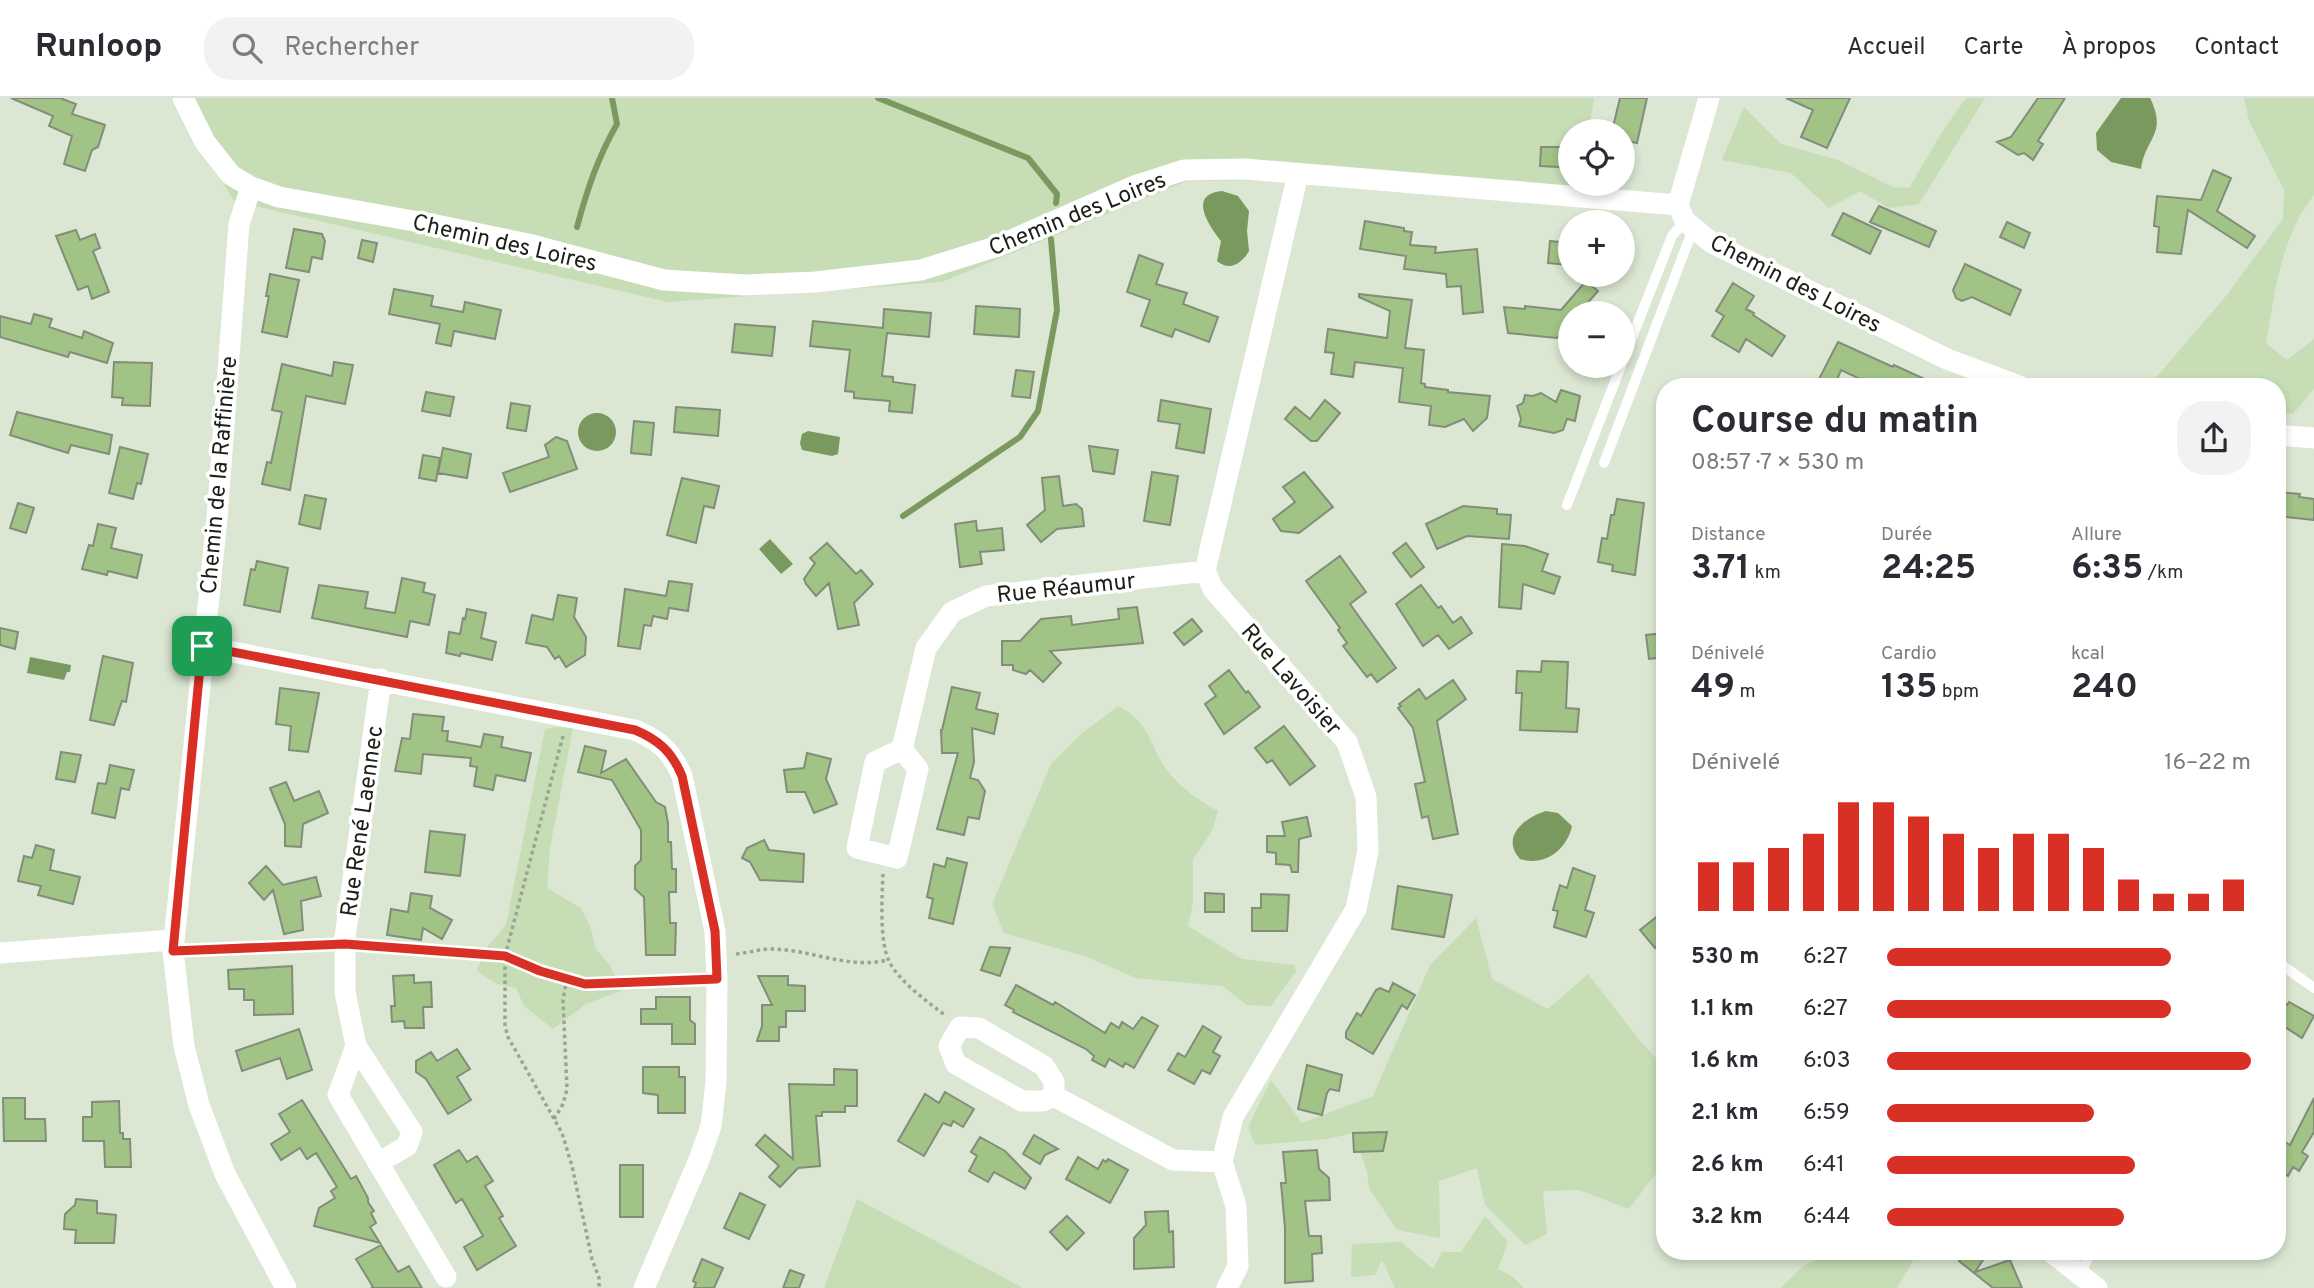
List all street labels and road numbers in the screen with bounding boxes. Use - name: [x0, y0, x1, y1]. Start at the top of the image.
- street label: Chemin des Loires: [985, 167, 1171, 264]
- street label: Chemin des Loires: [409, 209, 600, 280]
- street label: Chemin des Loires: [1704, 230, 1885, 341]
- street label: Chemin de la Raffinière: [196, 355, 245, 596]
- street label: Rue Réaumur: [995, 568, 1137, 611]
- street label: Rue Lavoisier: [1234, 619, 1347, 743]
- street label: Rue René Laennec: [336, 724, 391, 919]

